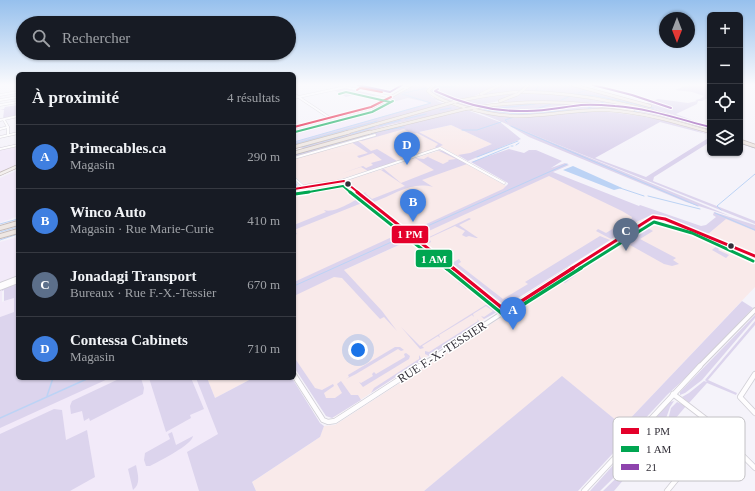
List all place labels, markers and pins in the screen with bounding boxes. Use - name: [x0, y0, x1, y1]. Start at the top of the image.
- pin: D: [394, 132, 420, 165]
- unlabelled marker: [343, 179, 353, 189]
- pin: B: [400, 189, 426, 222]
- pin: C: [613, 218, 639, 251]
- unlabelled marker: [726, 241, 736, 251]
- pin: A: [500, 297, 526, 330]

